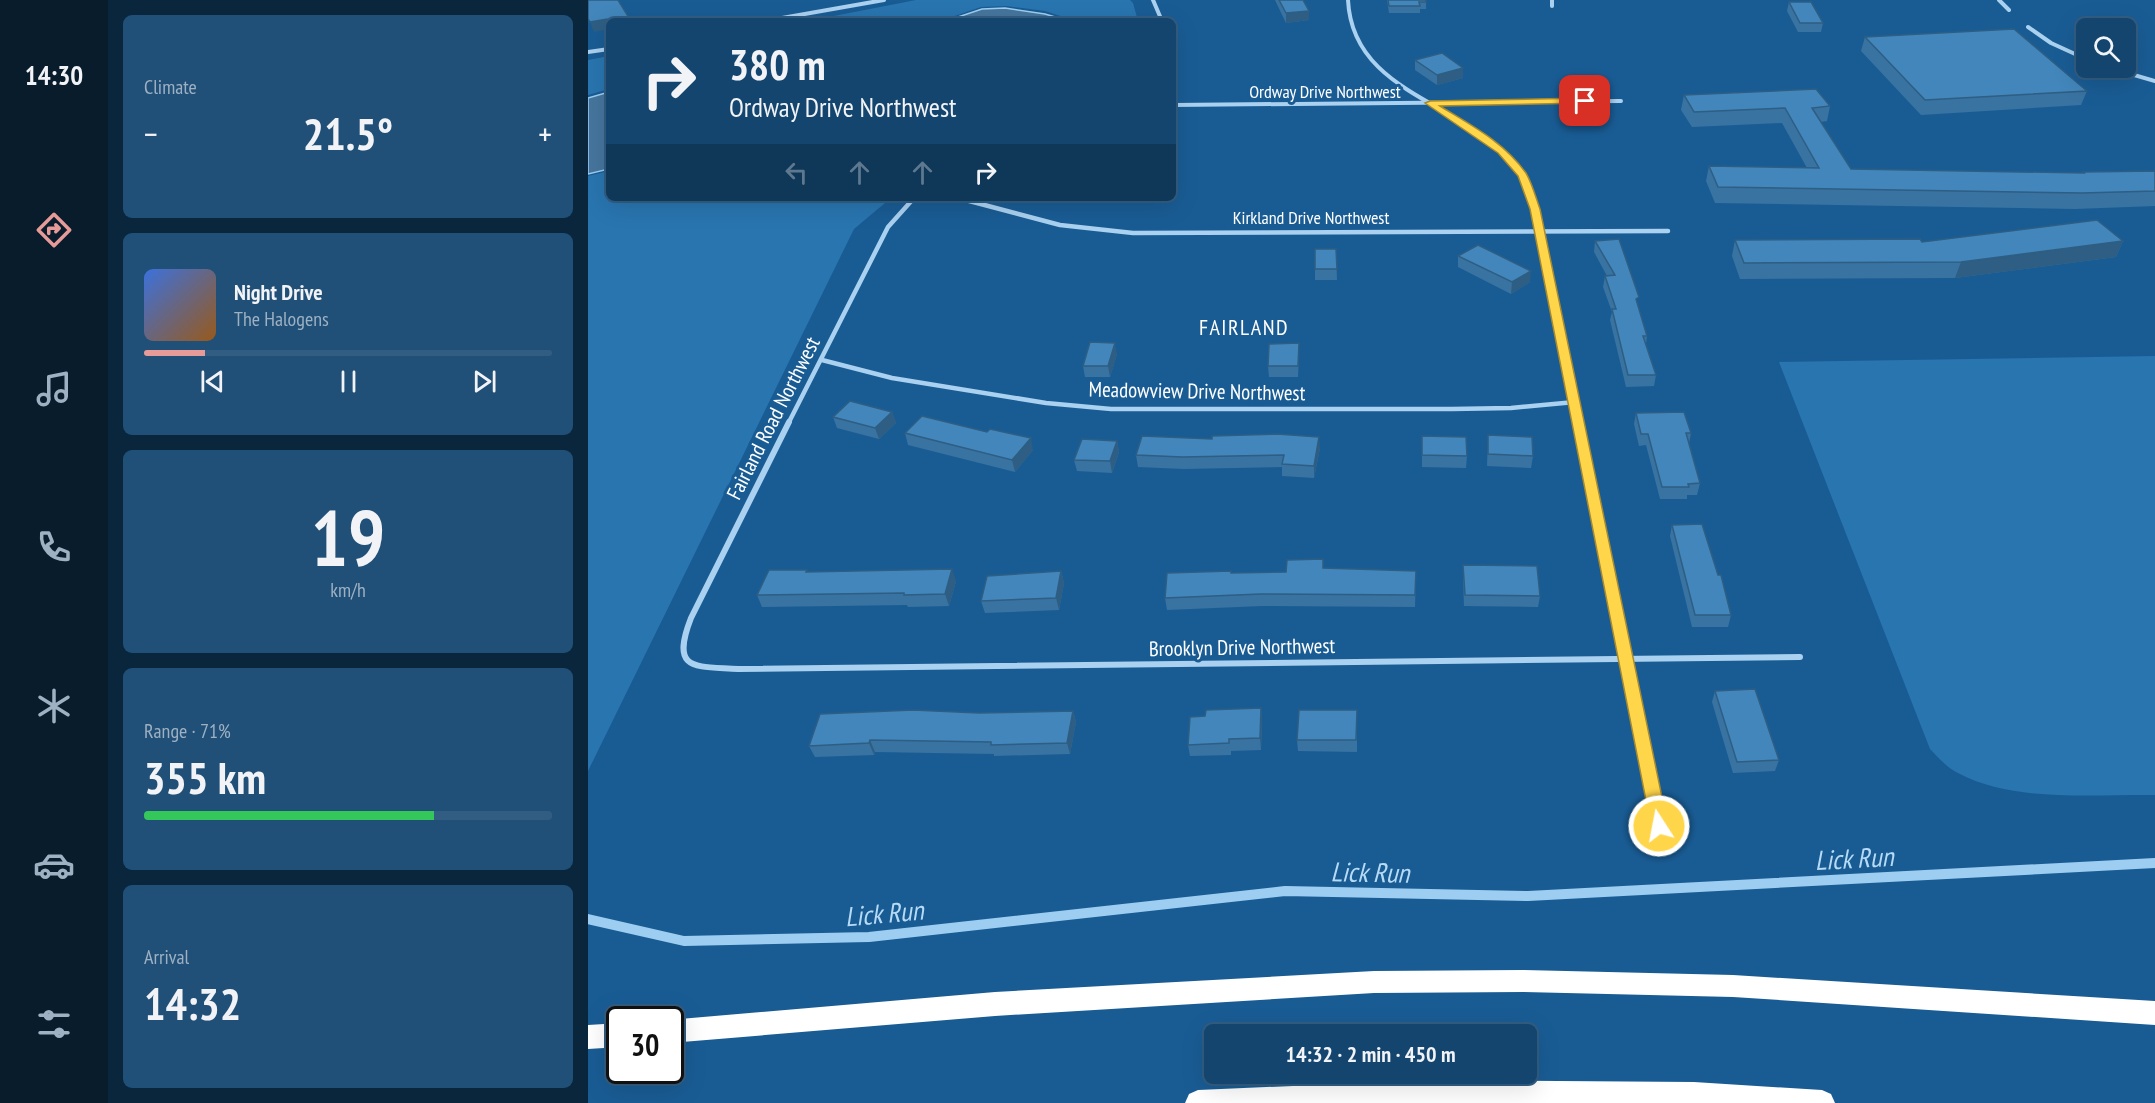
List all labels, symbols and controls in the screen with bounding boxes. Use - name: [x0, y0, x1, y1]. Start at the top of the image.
- map controls: [2076, 18, 2136, 78]
- button: search: [2076, 18, 2136, 78]
- text: 380 m: [729, 37, 826, 92]
- icon: right: [630, 42, 708, 120]
- text: 14:30: [25, 58, 83, 92]
- text: Climate: [144, 74, 197, 100]
- pin: [1559, 75, 1610, 126]
- street label: Ordway Drive Northwest: [1249, 80, 1401, 103]
- icon: arrive: [1568, 84, 1601, 117]
- text: Ordway Drive Northwest: [729, 90, 956, 124]
- text: 21.5°: [303, 104, 393, 162]
- text: −: [144, 112, 158, 155]
- text: +: [538, 112, 552, 155]
- icon: left: [780, 156, 813, 189]
- icon: ahead: [843, 156, 876, 189]
- icon: ahead: [906, 156, 939, 189]
- icon: right: [969, 156, 1002, 189]
- street label: Kirkland Drive Northwest: [1233, 206, 1389, 229]
- icon: directions: [33, 209, 75, 251]
- text: Night Drive: [234, 278, 323, 306]
- text: The Halogens: [234, 306, 329, 332]
- district label: FAIRLAND: [1199, 313, 1289, 341]
- street label: Fairland Road Northwest: [720, 332, 826, 504]
- icon: previous: [196, 365, 229, 398]
- icon: pause: [332, 365, 365, 398]
- icon: next: [468, 365, 501, 398]
- icon: music: [33, 368, 75, 410]
- street label: Meadowview Drive Northwest: [1088, 376, 1306, 406]
- text: 19: [311, 487, 385, 588]
- icon: phone: [33, 526, 75, 568]
- text: km/h: [330, 577, 366, 603]
- street label: Brooklyn Drive Northwest: [1149, 632, 1336, 662]
- icon: climate: [33, 685, 75, 727]
- text: Range · 71%: [144, 718, 231, 744]
- text: 355 km: [144, 748, 266, 806]
- position arrow: [1627, 794, 1691, 858]
- water label: Lick Run: [1814, 839, 1896, 877]
- icon: car: [33, 844, 75, 886]
- water label: Lick Run: [1330, 854, 1412, 890]
- water label: Lick Run: [843, 892, 927, 933]
- text: Arrival: [144, 944, 189, 970]
- text: 14:32: [144, 974, 241, 1032]
- icon: filters: [33, 1003, 75, 1045]
- speed limit sign: 30: [606, 1006, 684, 1084]
- text: 14:32 · 2 min · 450 m: [1285, 1040, 1456, 1068]

